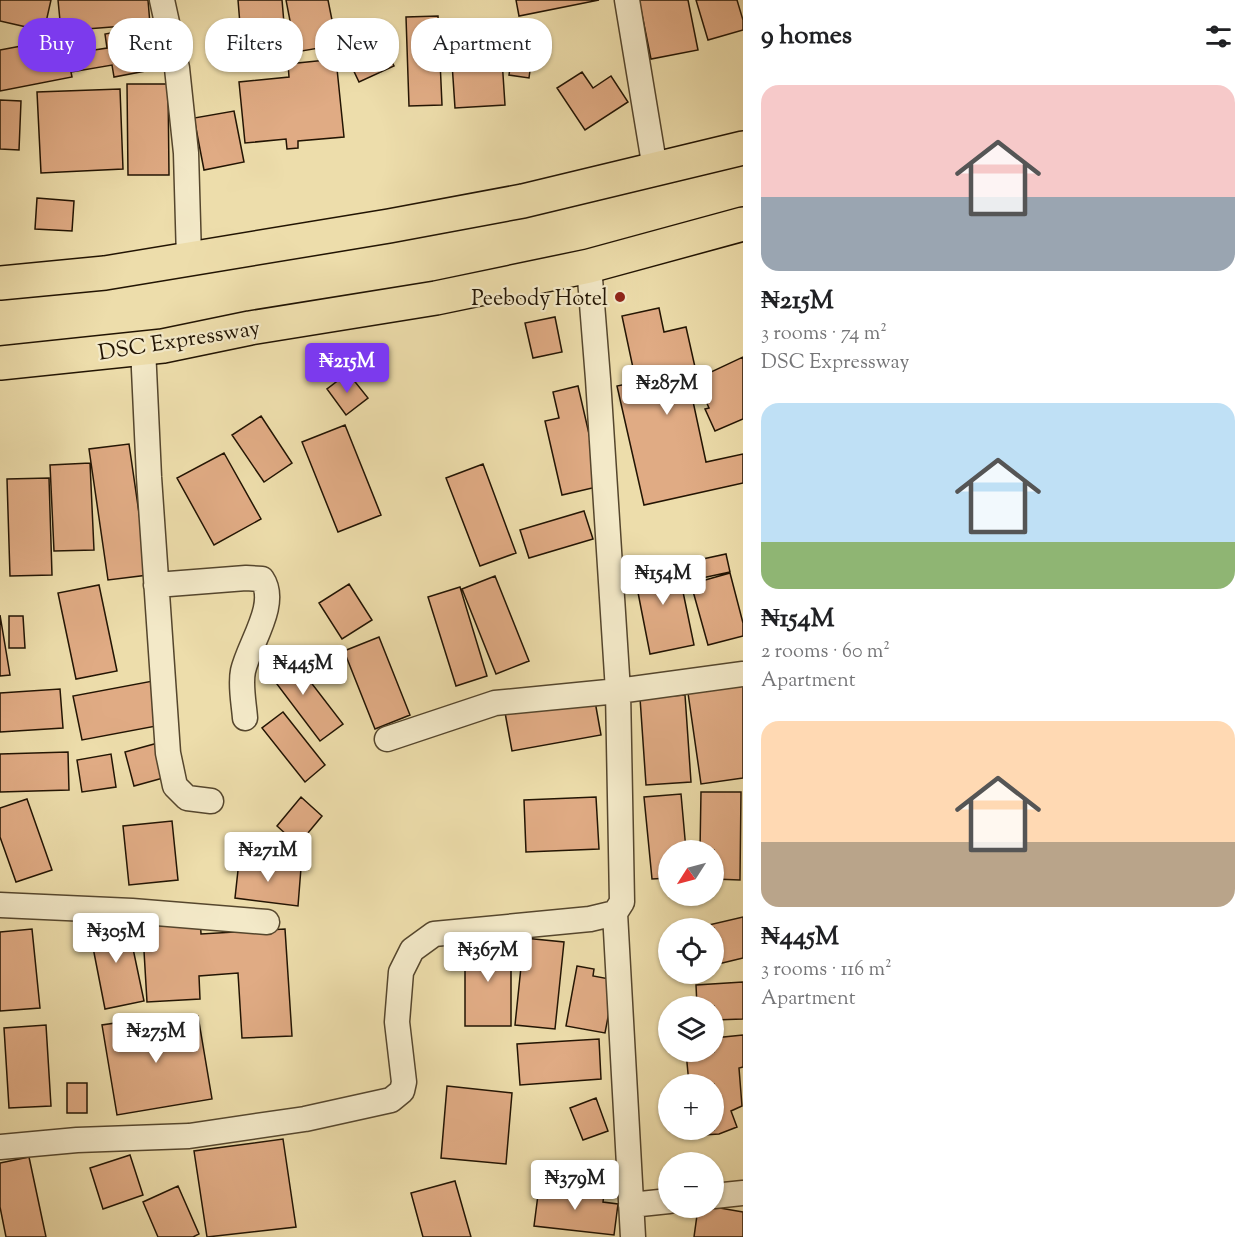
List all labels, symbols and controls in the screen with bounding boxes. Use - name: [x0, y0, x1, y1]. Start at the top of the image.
- chip: Buy: [18, 18, 96, 72]
- chip: Rent: [108, 18, 193, 72]
- chip: Filters: [205, 18, 303, 72]
- chip: New: [315, 18, 399, 72]
- chip: Apartment: [411, 18, 552, 72]
- text: 9 homes: [761, 18, 852, 55]
- icon: filters: [1202, 20, 1235, 53]
- icon: home: [944, 124, 1052, 232]
- text: ₦215M: [761, 283, 834, 320]
- place label: Peebody Hotel: [471, 284, 608, 316]
- marker: Peebody Hotel: [613, 290, 627, 304]
- street label: DSC Expressway: [96, 313, 263, 371]
- text: 3 rooms · 74 m²: [761, 320, 887, 349]
- pin: ₦215M: [305, 343, 389, 394]
- text: ₦215M: [319, 348, 375, 377]
- text: DSC Expressway: [761, 349, 910, 378]
- pin: ₦287M: [625, 365, 709, 416]
- text: ₦287M: [636, 370, 698, 399]
- icon: home: [944, 442, 1052, 550]
- pin: ₦154M: [621, 555, 705, 606]
- text: ₦154M: [635, 560, 691, 589]
- text: ₦154M: [761, 601, 835, 638]
- text: 2 rooms · 60 m²: [761, 638, 890, 667]
- pin: ₦445M: [261, 645, 345, 696]
- text: ₦445M: [273, 650, 333, 679]
- text: Apartment: [761, 667, 856, 696]
- icon: home: [944, 760, 1052, 868]
- pin: ₦271M: [226, 832, 310, 883]
- text: ₦271M: [238, 837, 298, 866]
- north arrow: [658, 840, 724, 906]
- map controls: [658, 840, 724, 1218]
- pin: ₦305M: [74, 913, 158, 964]
- text: ₦305M: [87, 918, 145, 947]
- button: locate: [658, 918, 724, 984]
- text: ₦445M: [761, 919, 839, 956]
- pin: ₦367M: [446, 932, 530, 983]
- text: ₦367M: [458, 937, 518, 966]
- text: 3 rooms · 116 m²: [761, 956, 892, 985]
- text: Apartment: [761, 985, 856, 1014]
- button: layers: [658, 996, 724, 1062]
- pin: ₦275M: [114, 1013, 198, 1064]
- text: ₦275M: [126, 1018, 186, 1047]
- button: +: [658, 1074, 724, 1140]
- button: −: [658, 1152, 724, 1218]
- pin: ₦379M: [533, 1160, 617, 1211]
- text: ₦379M: [545, 1165, 605, 1194]

